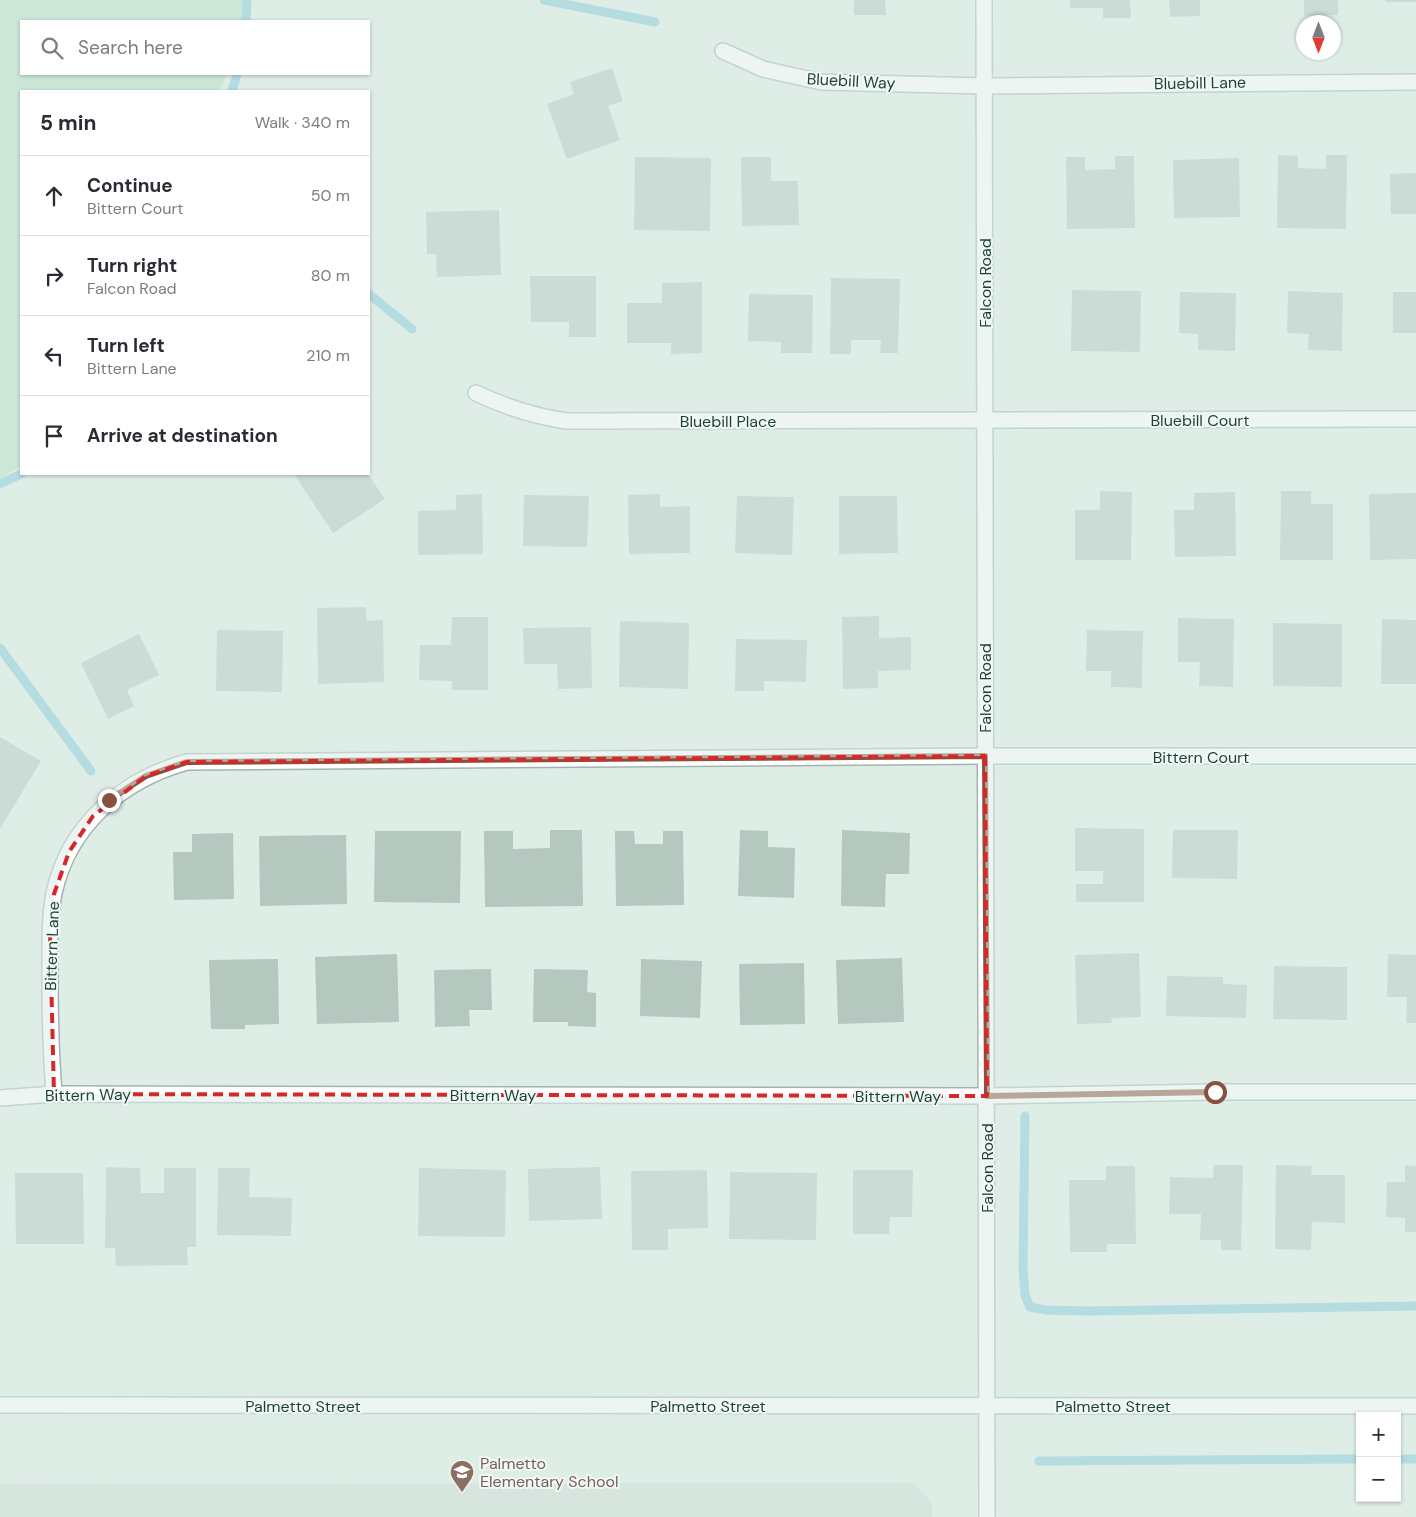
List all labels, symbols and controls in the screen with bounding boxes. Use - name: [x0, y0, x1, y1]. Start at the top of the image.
- north arrow: [1296, 15, 1341, 60]
- search box: [20, 20, 370, 75]
- icon: search: [38, 34, 66, 62]
- text: Search here: [78, 35, 183, 60]
- street label: Bluebill Way: [806, 68, 896, 94]
- street label: Bluebill Lane: [1154, 72, 1246, 94]
- text: 5 min: [40, 109, 96, 137]
- text: Walk · 340 m: [255, 112, 350, 133]
- text: Continue: [87, 173, 173, 198]
- icon: ahead: [40, 182, 68, 210]
- text: 50 m: [311, 185, 350, 206]
- text: Bittern Court: [87, 198, 184, 219]
- street label: Falcon Road: [975, 238, 996, 328]
- text: Turn right: [87, 253, 177, 278]
- icon: right: [40, 262, 68, 290]
- text: 80 m: [311, 265, 350, 286]
- text: Falcon Road: [87, 278, 177, 299]
- text: Turn left: [87, 333, 165, 358]
- icon: left: [40, 342, 68, 370]
- text: 210 m: [306, 345, 350, 366]
- text: Bittern Lane: [87, 358, 177, 379]
- street label: Bluebill Court: [1150, 410, 1250, 431]
- street label: Bluebill Place: [680, 411, 776, 432]
- icon: arrive: [40, 422, 68, 450]
- text: Arrive at destination: [87, 423, 278, 448]
- street label: Falcon Road: [975, 643, 996, 733]
- street label: Bittern Court: [1153, 747, 1249, 768]
- route end: [98, 789, 121, 812]
- street label: Bittern Lane: [40, 901, 64, 991]
- route start: [1204, 1081, 1227, 1104]
- street label: Bittern Way: [45, 1084, 131, 1106]
- street label: Bittern Way: [450, 1085, 536, 1106]
- street label: Bittern Way: [855, 1086, 941, 1107]
- street label: Falcon Road: [977, 1123, 998, 1213]
- street label: Palmetto Street: [245, 1396, 361, 1417]
- street label: Palmetto Street: [650, 1396, 766, 1417]
- street label: Palmetto Street: [1055, 1396, 1171, 1417]
- map controls: [1356, 1412, 1401, 1502]
- button: +: [1356, 1412, 1401, 1457]
- place label: Palmetto Elementary School: [480, 1453, 618, 1492]
- button: −: [1356, 1457, 1401, 1502]
- school or university icon: Palmetto Elementary School: [449, 1459, 475, 1493]

